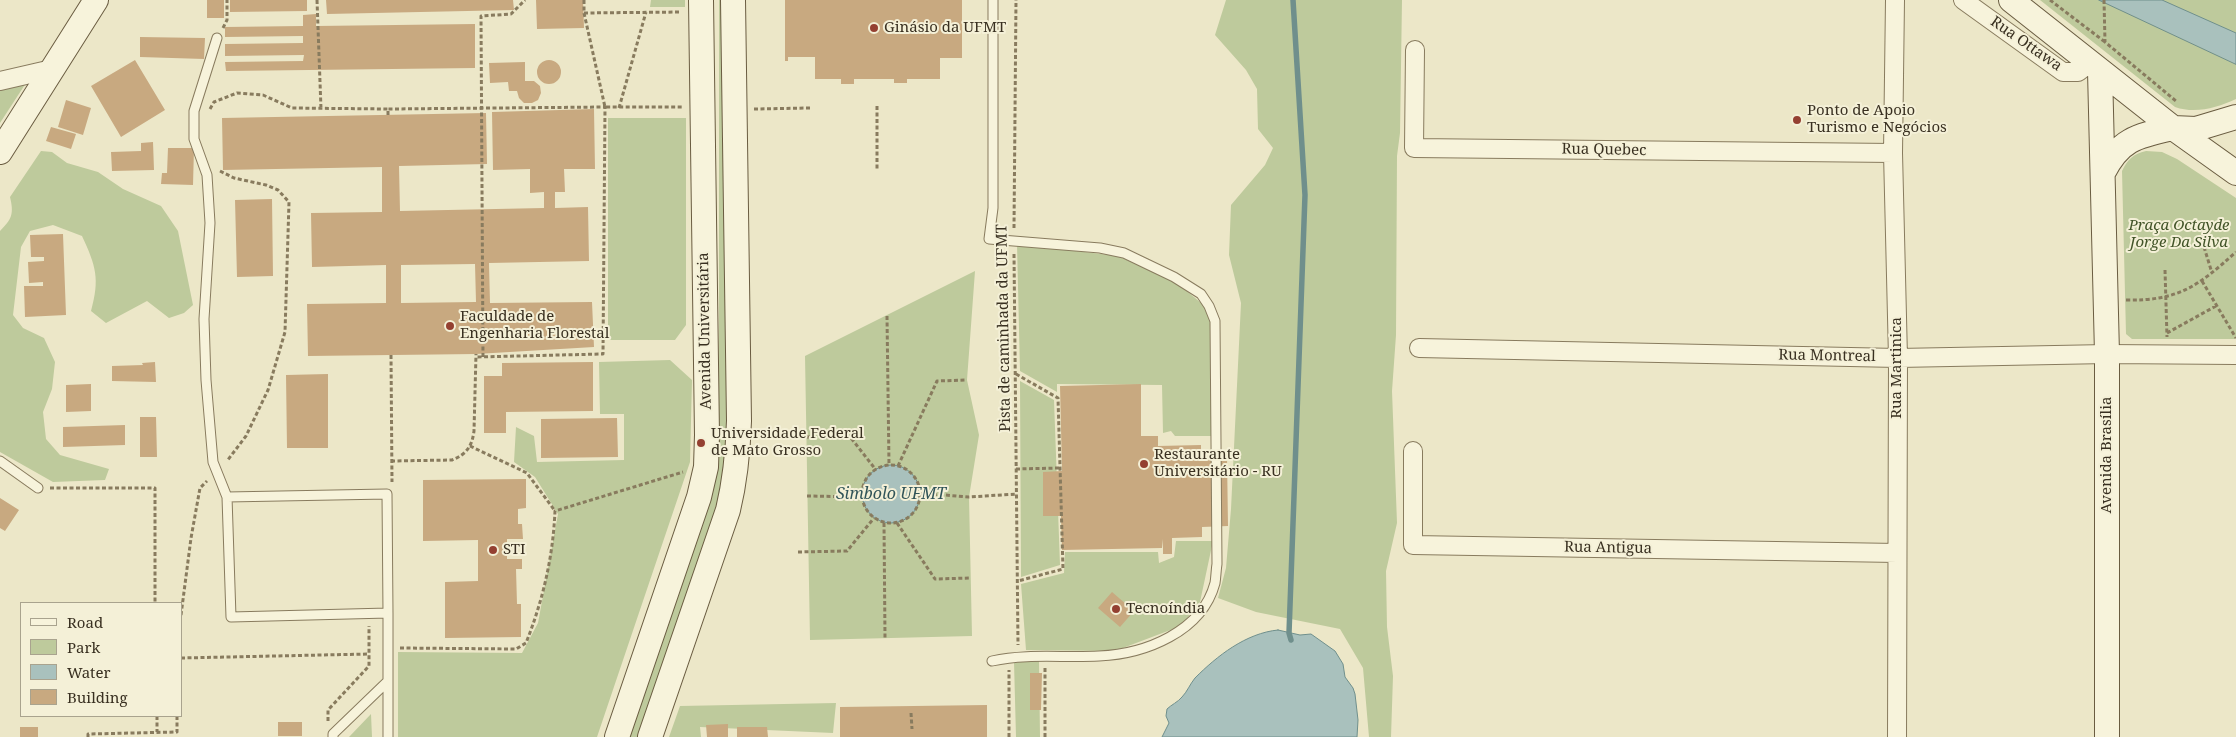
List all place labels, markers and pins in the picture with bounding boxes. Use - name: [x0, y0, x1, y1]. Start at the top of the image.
- place label: Ginásio da UFMT: [884, 19, 1006, 37]
- marker: Ginásio da UFMT: [868, 22, 880, 34]
- place label: Ponto de Apoio Turismo e Negócios: [1807, 102, 1947, 137]
- marker: Ponto de Apoio Turismo e Negócios: [1791, 114, 1803, 126]
- place label: Faculdade de Engenharia Florestal: [460, 308, 609, 343]
- marker: Faculdade de Engenharia Florestal: [444, 320, 456, 332]
- place label: Universidade Federal de Mato Grosso: [711, 425, 864, 460]
- marker: Universidade Federal de Mato Grosso: [695, 437, 707, 449]
- place label: Restaurante Universitário - RU: [1154, 446, 1282, 481]
- marker: Restaurante Universitário - RU: [1138, 458, 1150, 470]
- place label: STI: [503, 541, 526, 559]
- marker: STI: [487, 544, 499, 556]
- place label: Tecnoíndia: [1126, 600, 1205, 618]
- marker: Tecnoíndia: [1110, 603, 1122, 615]

